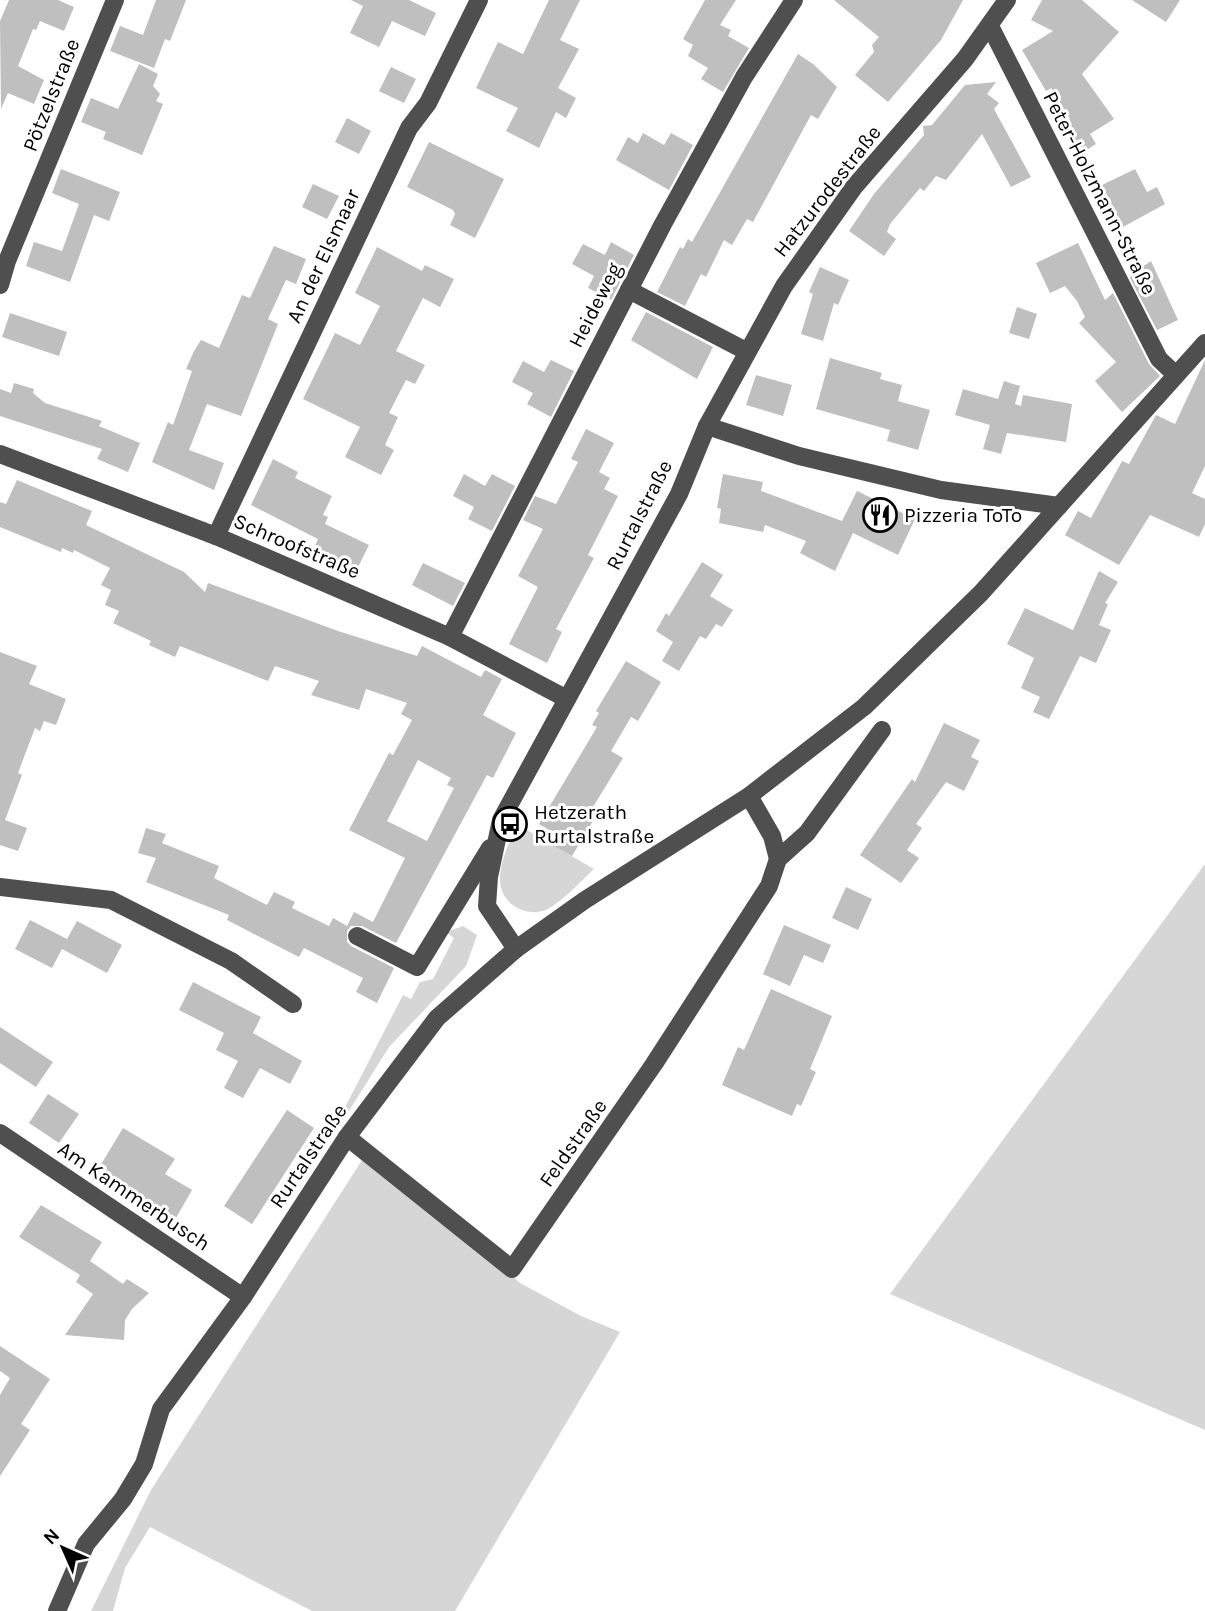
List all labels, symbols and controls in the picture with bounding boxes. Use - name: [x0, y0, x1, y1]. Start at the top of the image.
- street label: Pötzelstraße: [18, 35, 84, 155]
- street label: Peter-Holzmann-Straße: [1038, 87, 1162, 299]
- street label: Hatzurodestraße: [768, 120, 886, 262]
- street label: An der Elsmaar: [282, 185, 365, 327]
- street label: Heideweg: [563, 258, 627, 352]
- street label: Rurtalstraße: [601, 456, 677, 574]
- restaurant icon: Pizzeria ToTo: [861, 496, 899, 534]
- place label: Pizzeria ToTo: [904, 503, 1022, 527]
- street label: Schroofstraße: [230, 509, 364, 583]
- place label: Hetzerath Rurtalstraße: [534, 800, 654, 848]
- bus stop icon: Hetzerath Rurtalstraße: [491, 805, 529, 843]
- street label: Feldstraße: [534, 1095, 612, 1191]
- street label: Rurtalstraße: [264, 1099, 352, 1213]
- street label: Am Kammerbusch: [53, 1136, 215, 1256]
- north arrow: [28, 1513, 98, 1583]
- text: N: [39, 1524, 64, 1549]

